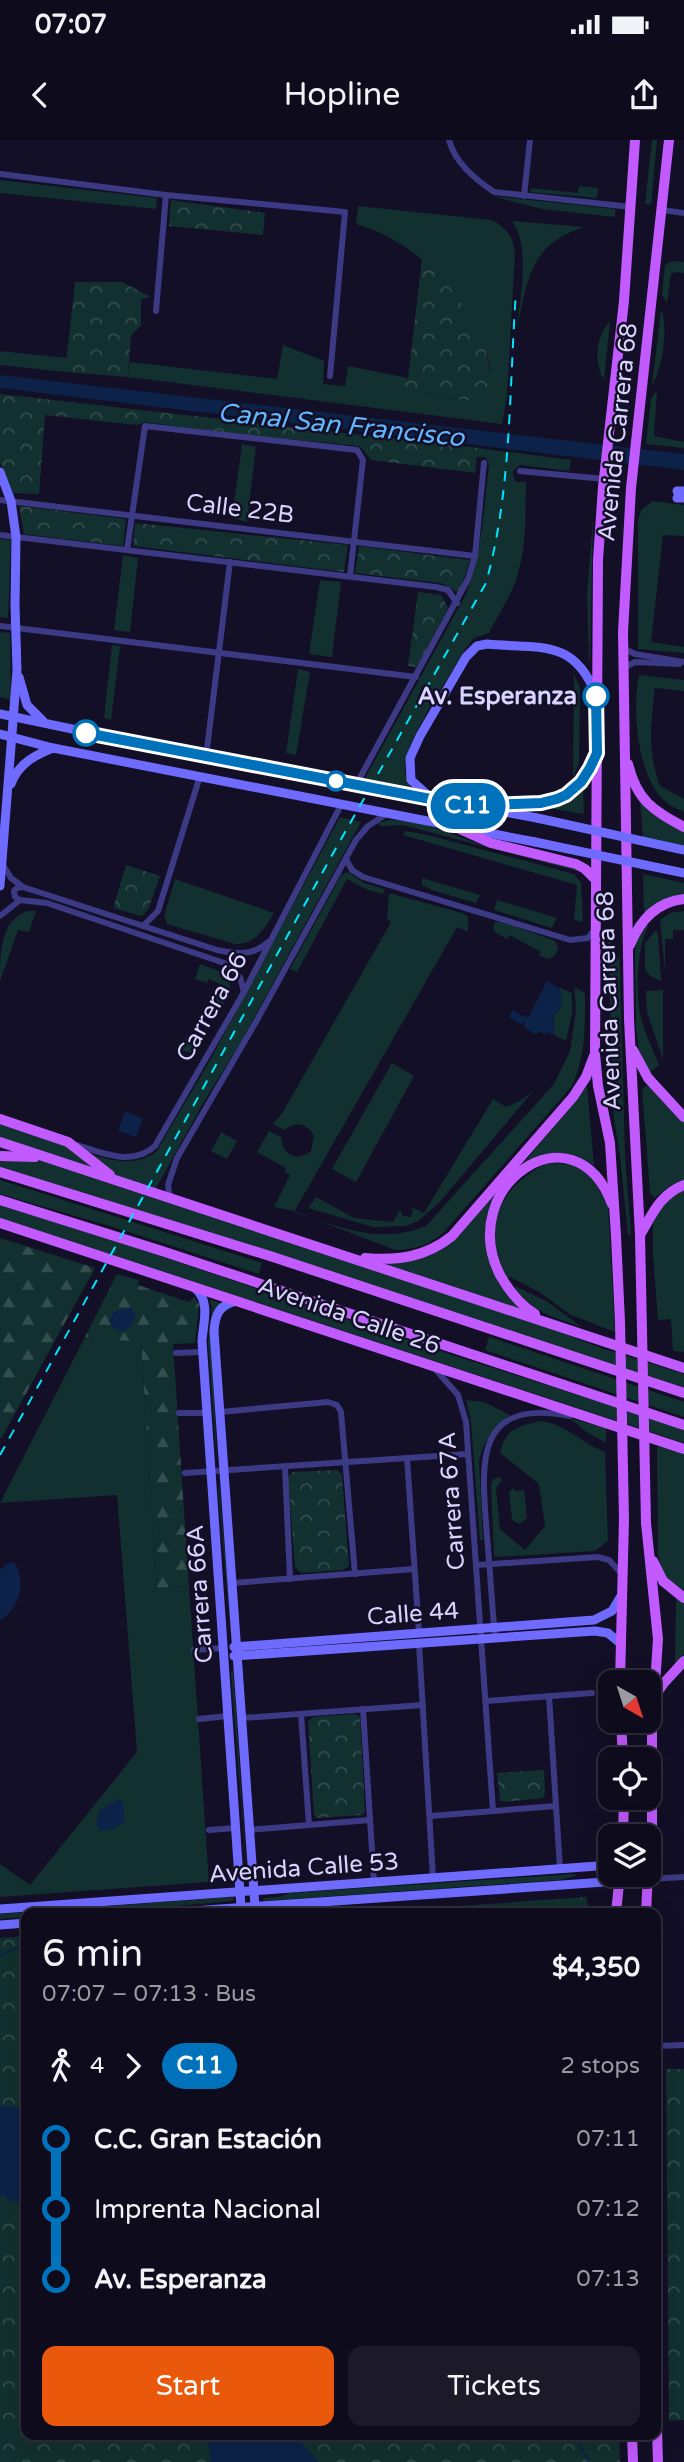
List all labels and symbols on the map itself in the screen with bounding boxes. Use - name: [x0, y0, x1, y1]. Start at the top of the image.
- street label: Avenida Carrera 68: [592, 321, 644, 543]
- water label: Canal San Francisco: [216, 397, 467, 453]
- street label: Calle 22B: [184, 488, 296, 530]
- place label: Av. Esperanza: [418, 682, 577, 711]
- marker: Av. Esperanza: [583, 683, 609, 709]
- unlabelled marker: [73, 720, 99, 746]
- unlabelled marker: [326, 771, 346, 791]
- line badge: C11: [428, 783, 508, 829]
- street label: Avenida Carrera 68: [591, 891, 627, 1111]
- street label: Carrera 66: [170, 947, 254, 1067]
- street label: Avenida Calle 26: [254, 1271, 444, 1361]
- street label: Carrera 67A: [433, 1431, 471, 1571]
- street label: Carrera 66A: [181, 1524, 219, 1664]
- street label: Calle 44: [366, 1596, 460, 1632]
- north arrow: [598, 1670, 662, 1732]
- street label: Avenida Calle 53: [208, 1847, 400, 1889]

